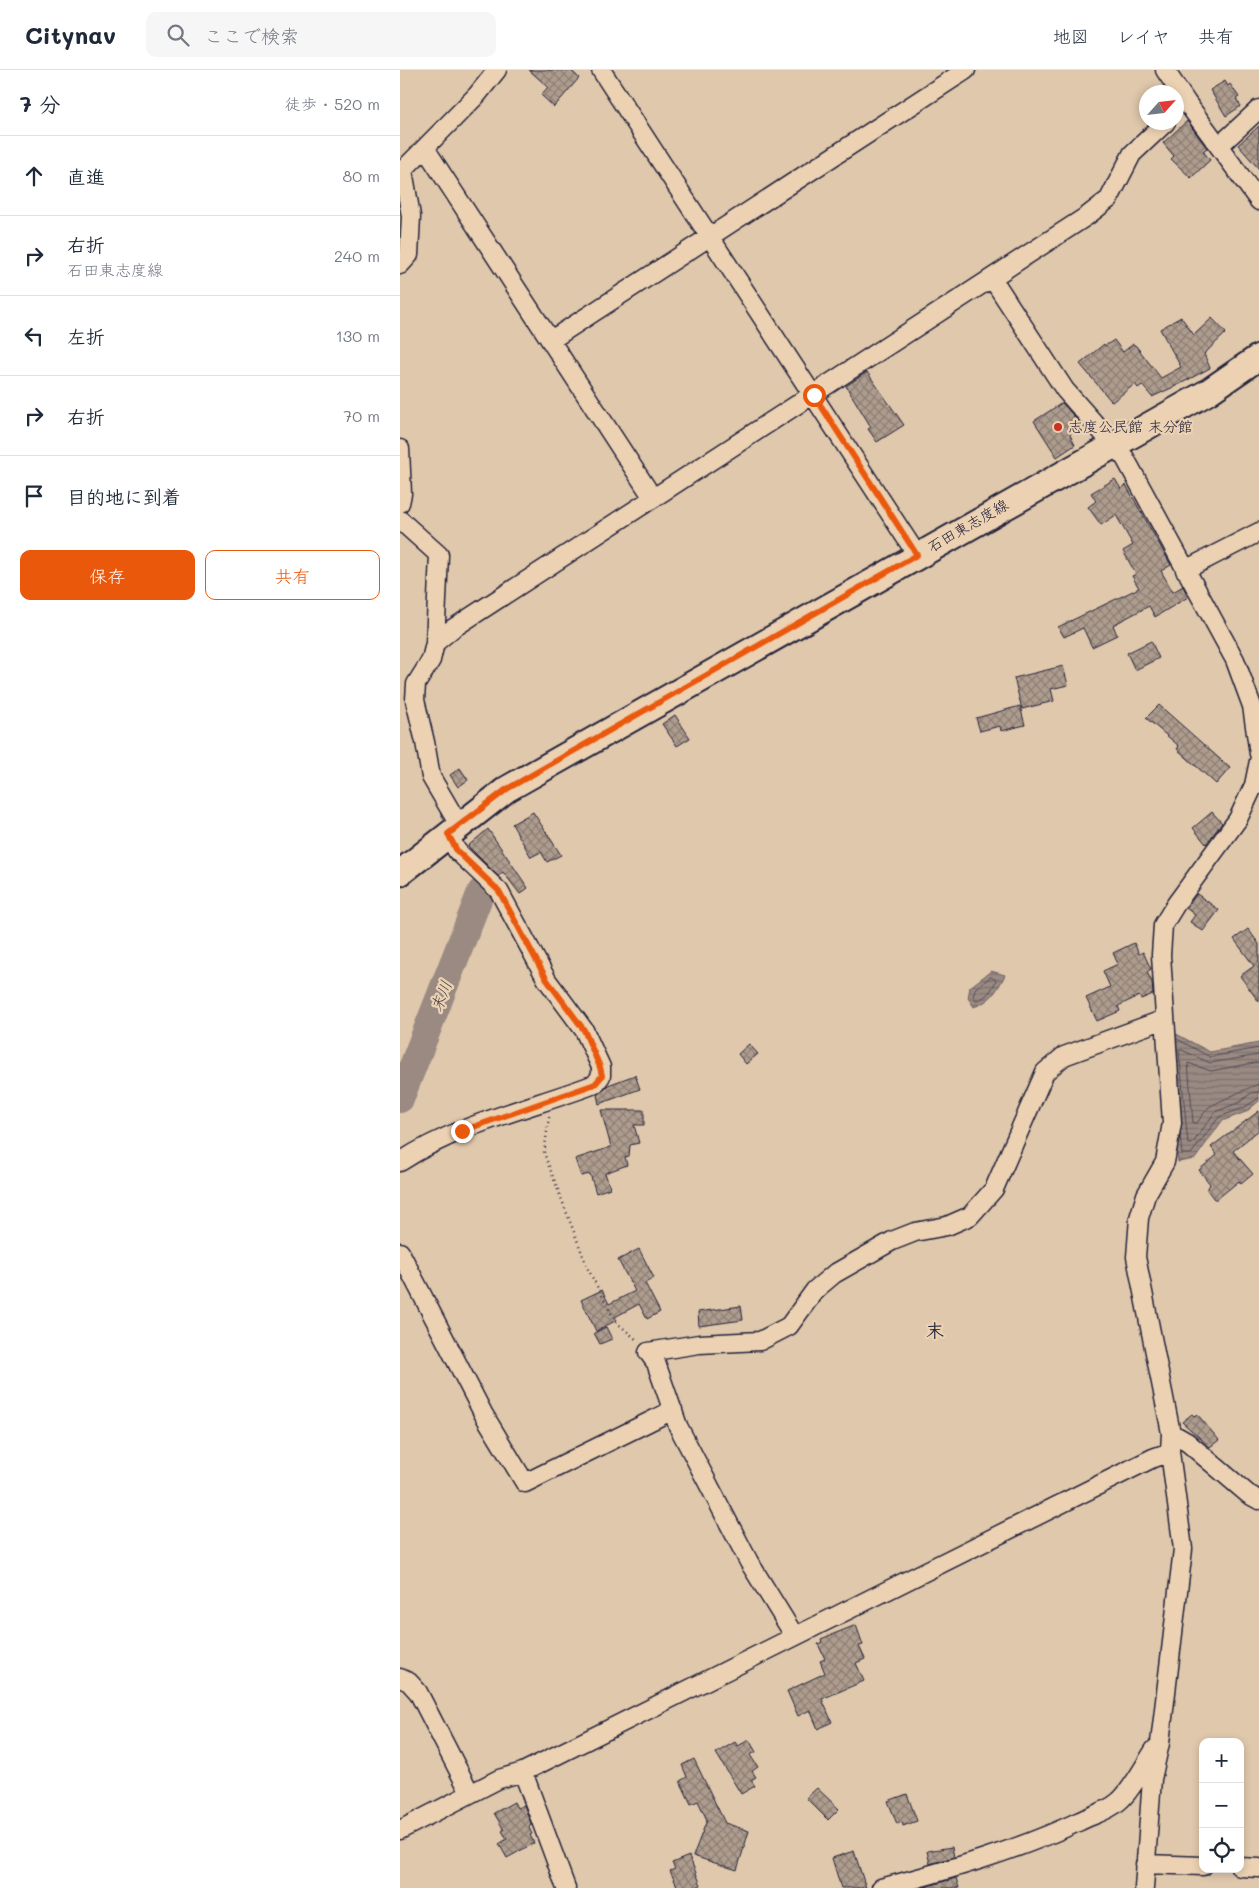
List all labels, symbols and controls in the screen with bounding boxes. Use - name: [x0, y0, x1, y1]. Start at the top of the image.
- search box: [146, 12, 496, 57]
- text: Citynav: [25, 19, 116, 50]
- icon: search: [164, 21, 192, 49]
- text: ここで検索: [204, 23, 299, 48]
- text: 地図: [1053, 24, 1089, 48]
- text: レイヤ: [1117, 24, 1170, 48]
- text: 共有: [1198, 24, 1234, 48]
- north arrow: [1139, 85, 1184, 130]
- text: 7 分: [20, 90, 60, 117]
- text: 徒歩 · 520 m: [285, 93, 380, 114]
- icon: ahead: [20, 162, 48, 190]
- text: 直進: [67, 164, 105, 189]
- text: 80 m: [343, 165, 380, 186]
- text: 右折: [67, 232, 105, 257]
- icon: right: [20, 242, 48, 270]
- text: 240 m: [334, 245, 380, 266]
- text: 石田東志度線: [67, 259, 163, 280]
- icon: left: [20, 322, 48, 350]
- text: 左折: [67, 324, 105, 349]
- text: 130 m: [336, 325, 380, 346]
- route start: [803, 384, 826, 407]
- icon: right: [20, 402, 48, 430]
- text: 右折: [67, 404, 105, 429]
- text: 70 m: [343, 405, 380, 426]
- place label: 志度公民館 末分館: [1068, 416, 1193, 436]
- marker: 志度公民館 末分館: [1052, 421, 1064, 433]
- icon: arrive: [20, 482, 48, 510]
- text: 目的地に到着: [67, 484, 181, 509]
- street label: 石田東志度線: [924, 494, 1011, 556]
- button: 保存: [20, 550, 195, 600]
- button: 共有: [205, 550, 380, 600]
- water label: 末川: [425, 977, 456, 1015]
- route end: [451, 1120, 474, 1143]
- district label: 末: [926, 1318, 944, 1342]
- map controls: [1199, 1738, 1244, 1873]
- button: +: [1199, 1738, 1244, 1783]
- button: −: [1199, 1783, 1244, 1828]
- button: locate: [1199, 1828, 1244, 1873]

